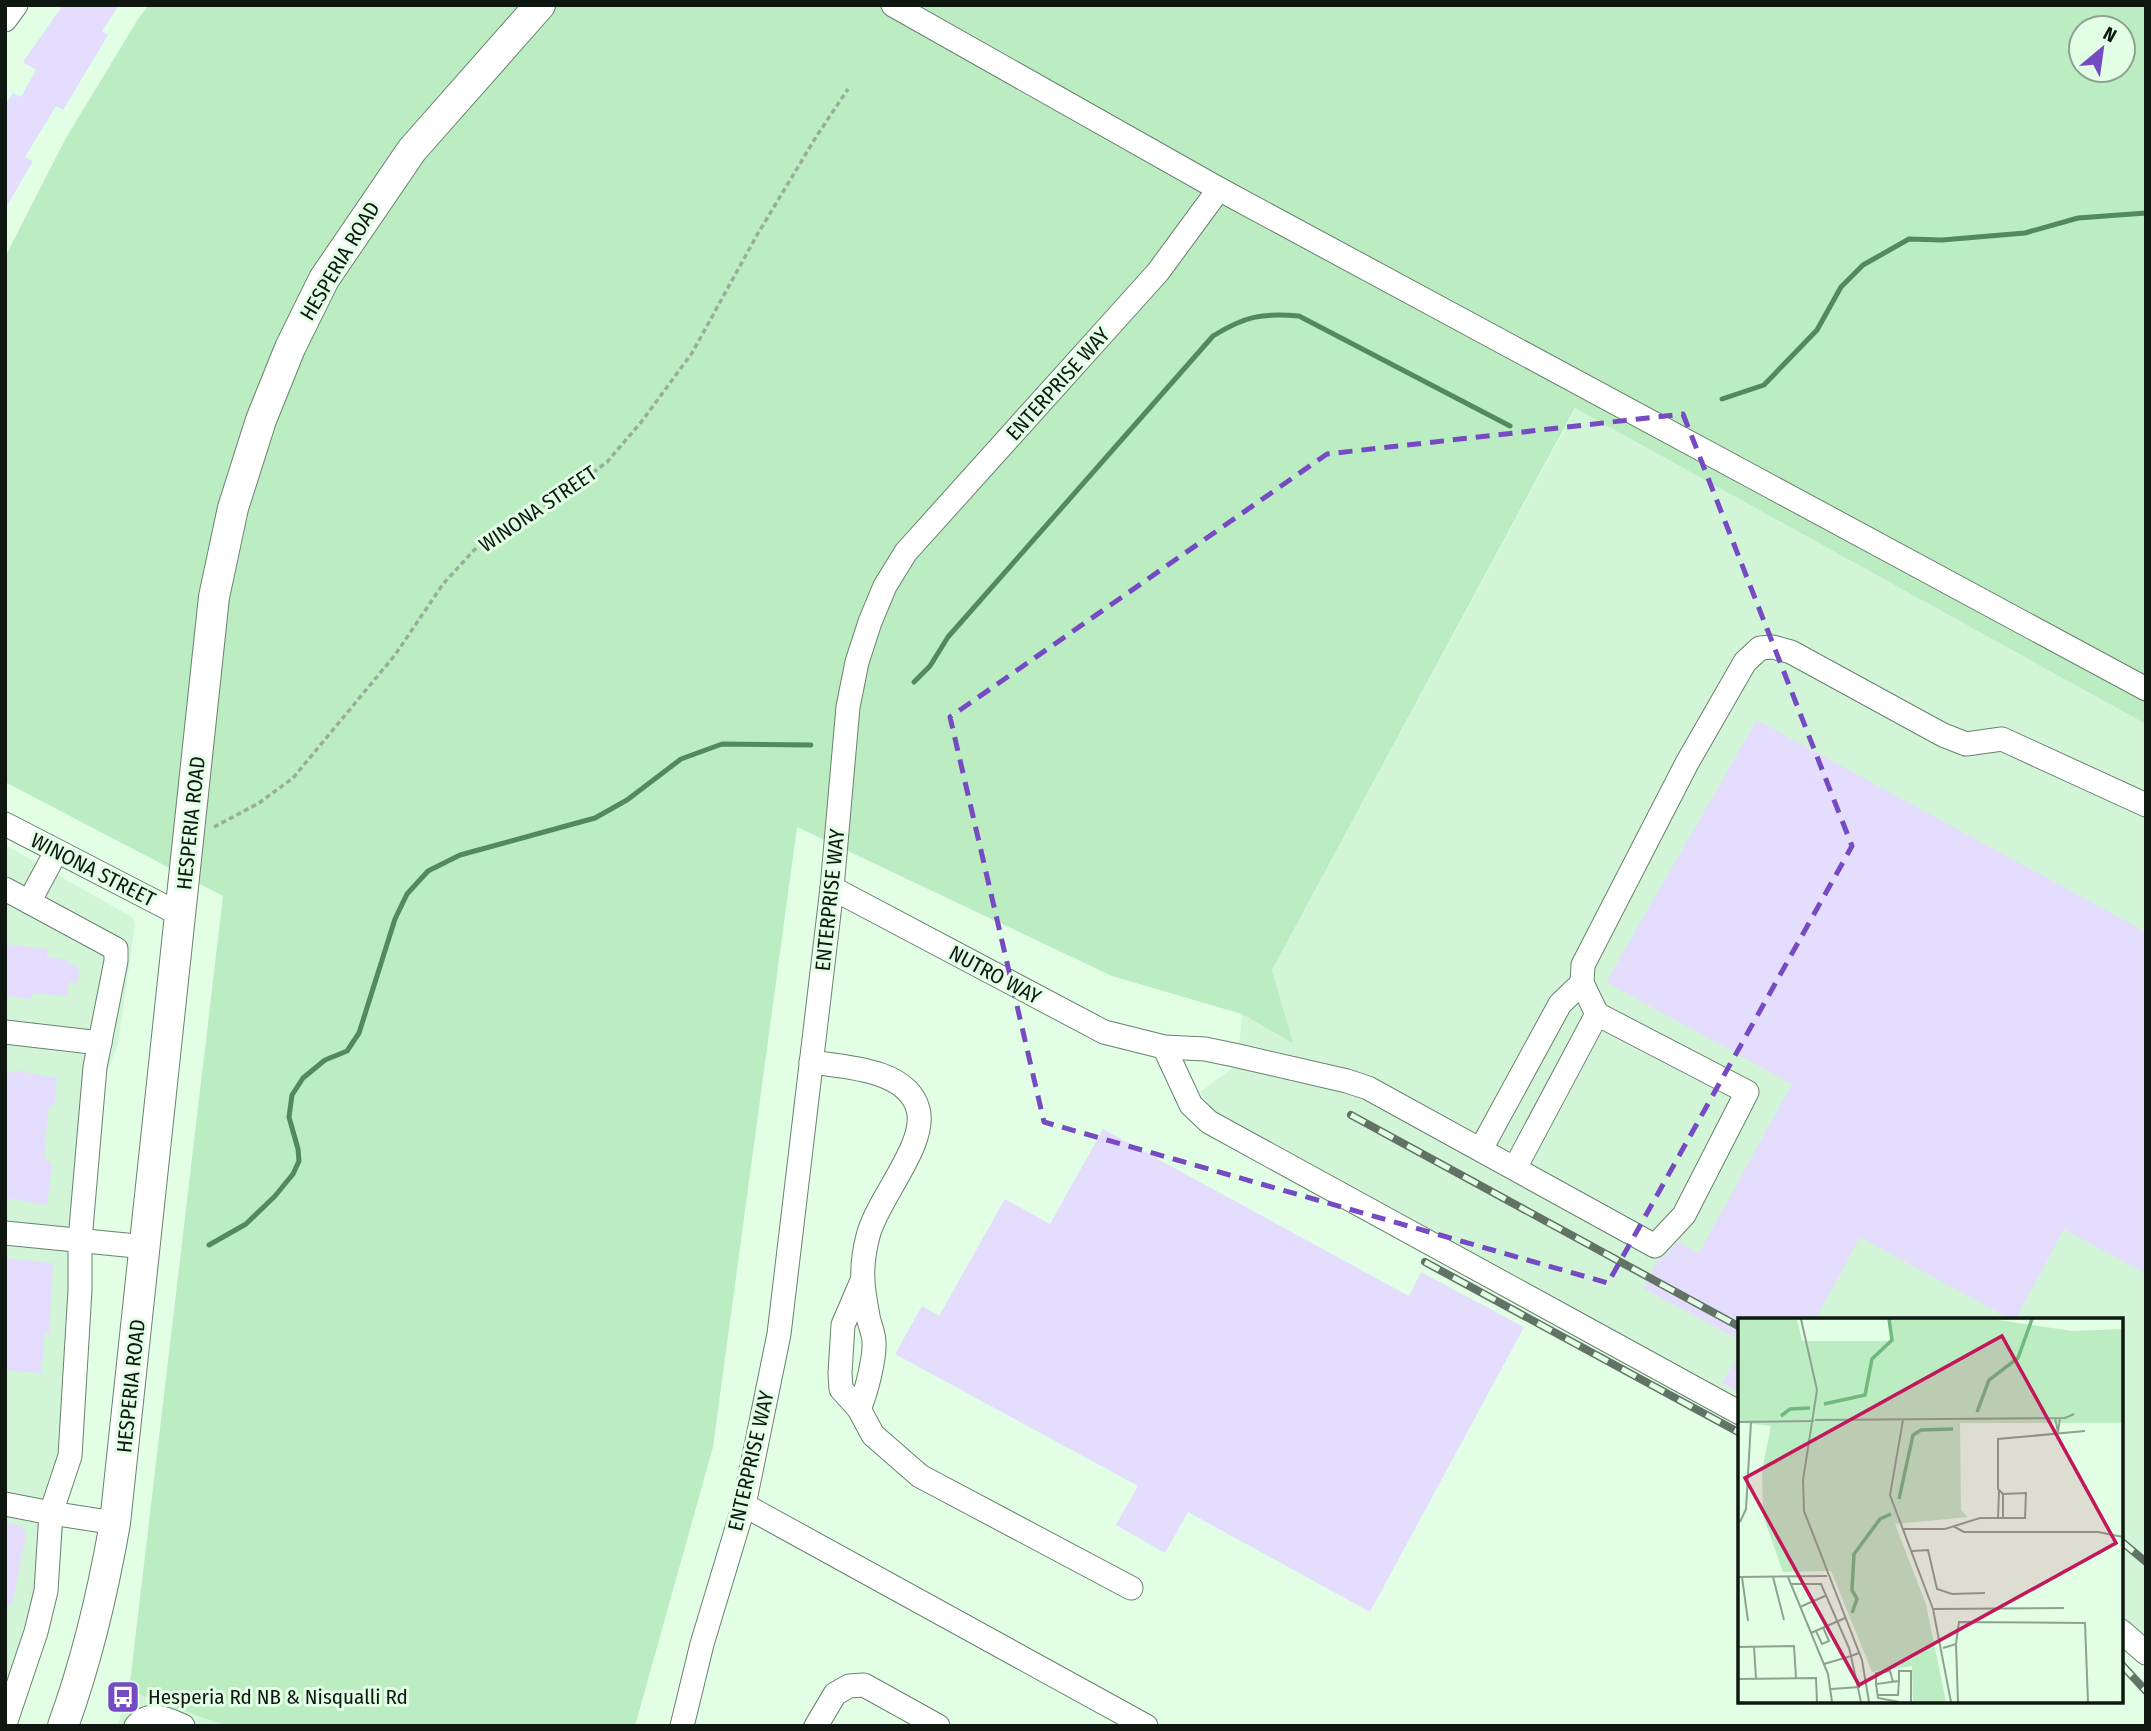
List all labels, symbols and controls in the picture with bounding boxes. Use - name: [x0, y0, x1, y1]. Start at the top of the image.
- north arrow: [2067, 14, 2137, 84]
- text: N: [2099, 22, 2121, 47]
- street label: HESPERIA ROAD: [294, 197, 386, 325]
- street label: ENTERPRISE WAY: [1001, 322, 1116, 446]
- street label: WINONA STREET: [474, 460, 602, 558]
- street label: HESPERIA ROAD: [171, 755, 211, 891]
- street label: WINONA STREET: [26, 827, 160, 913]
- street label: ENTERPRISE WAY: [810, 827, 850, 972]
- street label: NUTRO WAY: [945, 940, 1046, 1010]
- street label: HESPERIA ROAD: [111, 1318, 151, 1454]
- inset map: [1738, 1318, 2123, 1703]
- street label: ENTERPRISE WAY: [722, 1388, 780, 1534]
- bus stop icon: Hesperia Rd NB & Nisqualli Rd: [104, 1678, 142, 1716]
- place label: Hesperia Rd NB & Nisqualli Rd: [148, 1684, 408, 1710]

